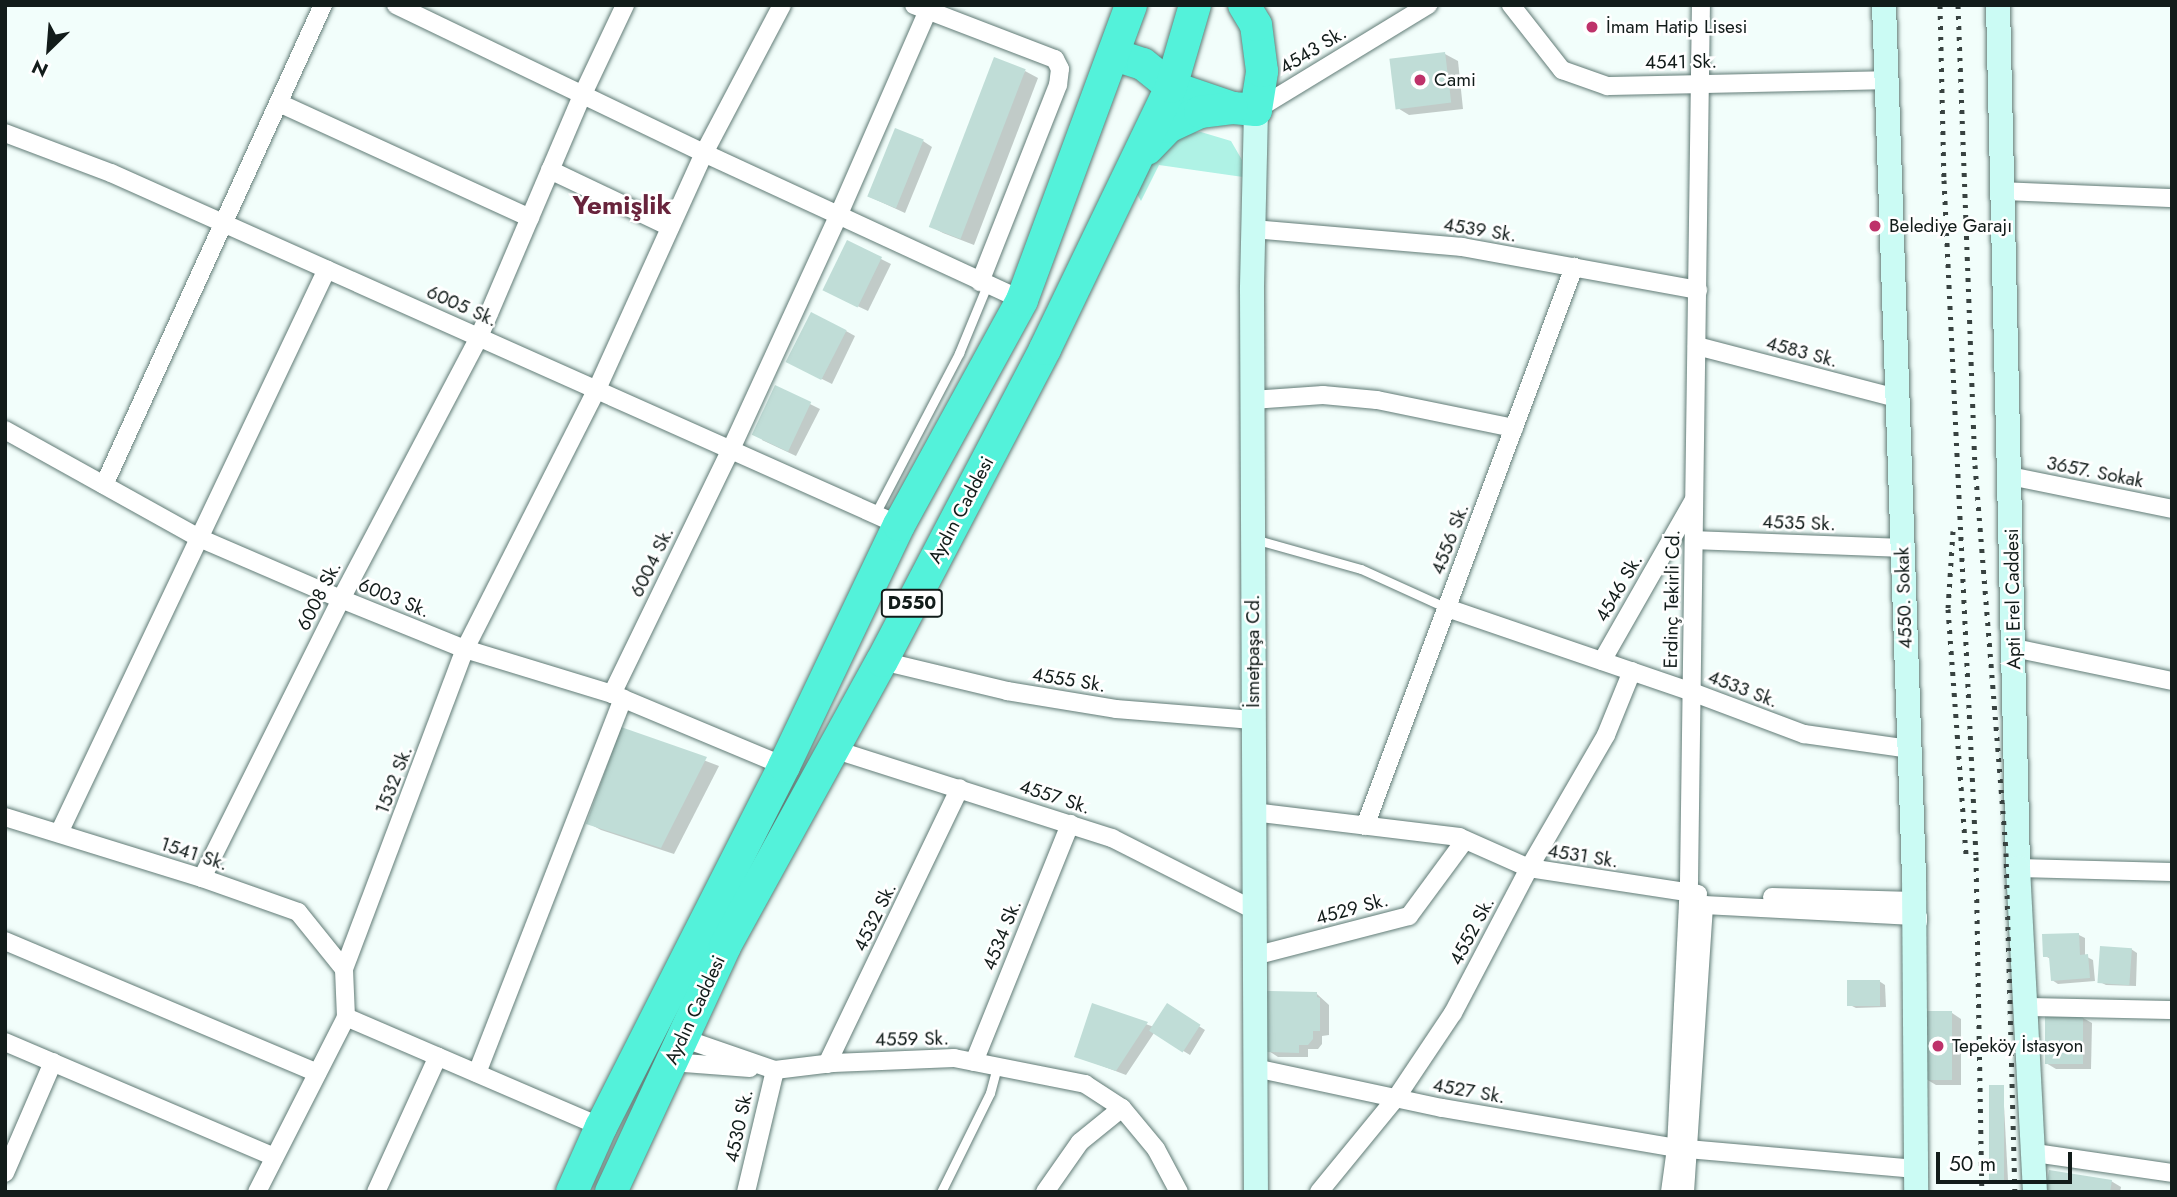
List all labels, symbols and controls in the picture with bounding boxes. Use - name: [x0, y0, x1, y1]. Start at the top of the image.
- north arrow: [14, 14, 84, 84]
- place label: İmam Hatip Lisesi: [1606, 16, 1747, 38]
- marker: İmam Hatip Lisesi: [1584, 19, 1600, 35]
- street label: 4543 Sk.: [1275, 21, 1351, 79]
- street label: 4541 Sk.: [1645, 50, 1717, 74]
- text: N: [27, 53, 52, 84]
- place label: Cami: [1434, 69, 1476, 91]
- marker: Cami: [1412, 72, 1428, 88]
- district label: Yemişlik: [572, 190, 672, 222]
- street label: 4539 Sk.: [1442, 213, 1518, 247]
- place label: Belediye Garajı: [1889, 215, 2012, 237]
- marker: Belediye Garajı: [1867, 218, 1883, 234]
- street label: 6005 Sk.: [423, 280, 501, 332]
- street label: 4583 Sk.: [1764, 332, 1840, 372]
- street label: 3657. Sokak: [2045, 451, 2145, 493]
- street label: Aydın Caddesi: [923, 453, 999, 567]
- street label: 4556 Sk.: [1426, 500, 1474, 578]
- street label: 4535 Sk.: [1762, 510, 1836, 536]
- street label: 6004 Sk.: [625, 523, 679, 601]
- street label: Apti Erel Caddesi: [2000, 528, 2026, 670]
- street label: Erdinç Tekirli Cd.: [1659, 530, 1685, 668]
- street label: 4550. Sokak: [1891, 547, 1917, 649]
- street label: 4546 Sk.: [1590, 550, 1648, 626]
- street label: 6008 Sk.: [292, 557, 346, 635]
- street label: 6003 Sk.: [355, 573, 433, 623]
- road number: D550: [880, 588, 944, 618]
- street label: İsmetpaşa Cd.: [1242, 594, 1264, 708]
- street label: 4555 Sk.: [1031, 663, 1107, 697]
- street label: 4533 Sk.: [1705, 665, 1781, 713]
- street label: 1532 Sk.: [371, 743, 417, 817]
- street label: 4557 Sk.: [1017, 775, 1093, 819]
- street label: 1541 Sk.: [157, 832, 231, 876]
- street label: 4531 Sk.: [1546, 839, 1620, 873]
- street label: 4532 Sk.: [849, 879, 901, 955]
- street label: 4529 Sk.: [1313, 888, 1391, 930]
- street label: 4552 Sk.: [1445, 893, 1499, 969]
- street label: 4534 Sk.: [978, 896, 1026, 974]
- street label: Aydın Caddesi: [660, 952, 730, 1068]
- street label: 4559 Sk.: [875, 1027, 949, 1051]
- place label: Tepeköy İstasyon: [1952, 1035, 2084, 1057]
- marker: Tepeköy İstasyon: [1930, 1038, 1946, 1054]
- street label: 4527 Sk.: [1431, 1073, 1507, 1109]
- street label: 4530 Sk.: [720, 1087, 758, 1165]
- scale bar: [1939, 1138, 2076, 1182]
- text: 50 m: [1949, 1149, 1996, 1179]

